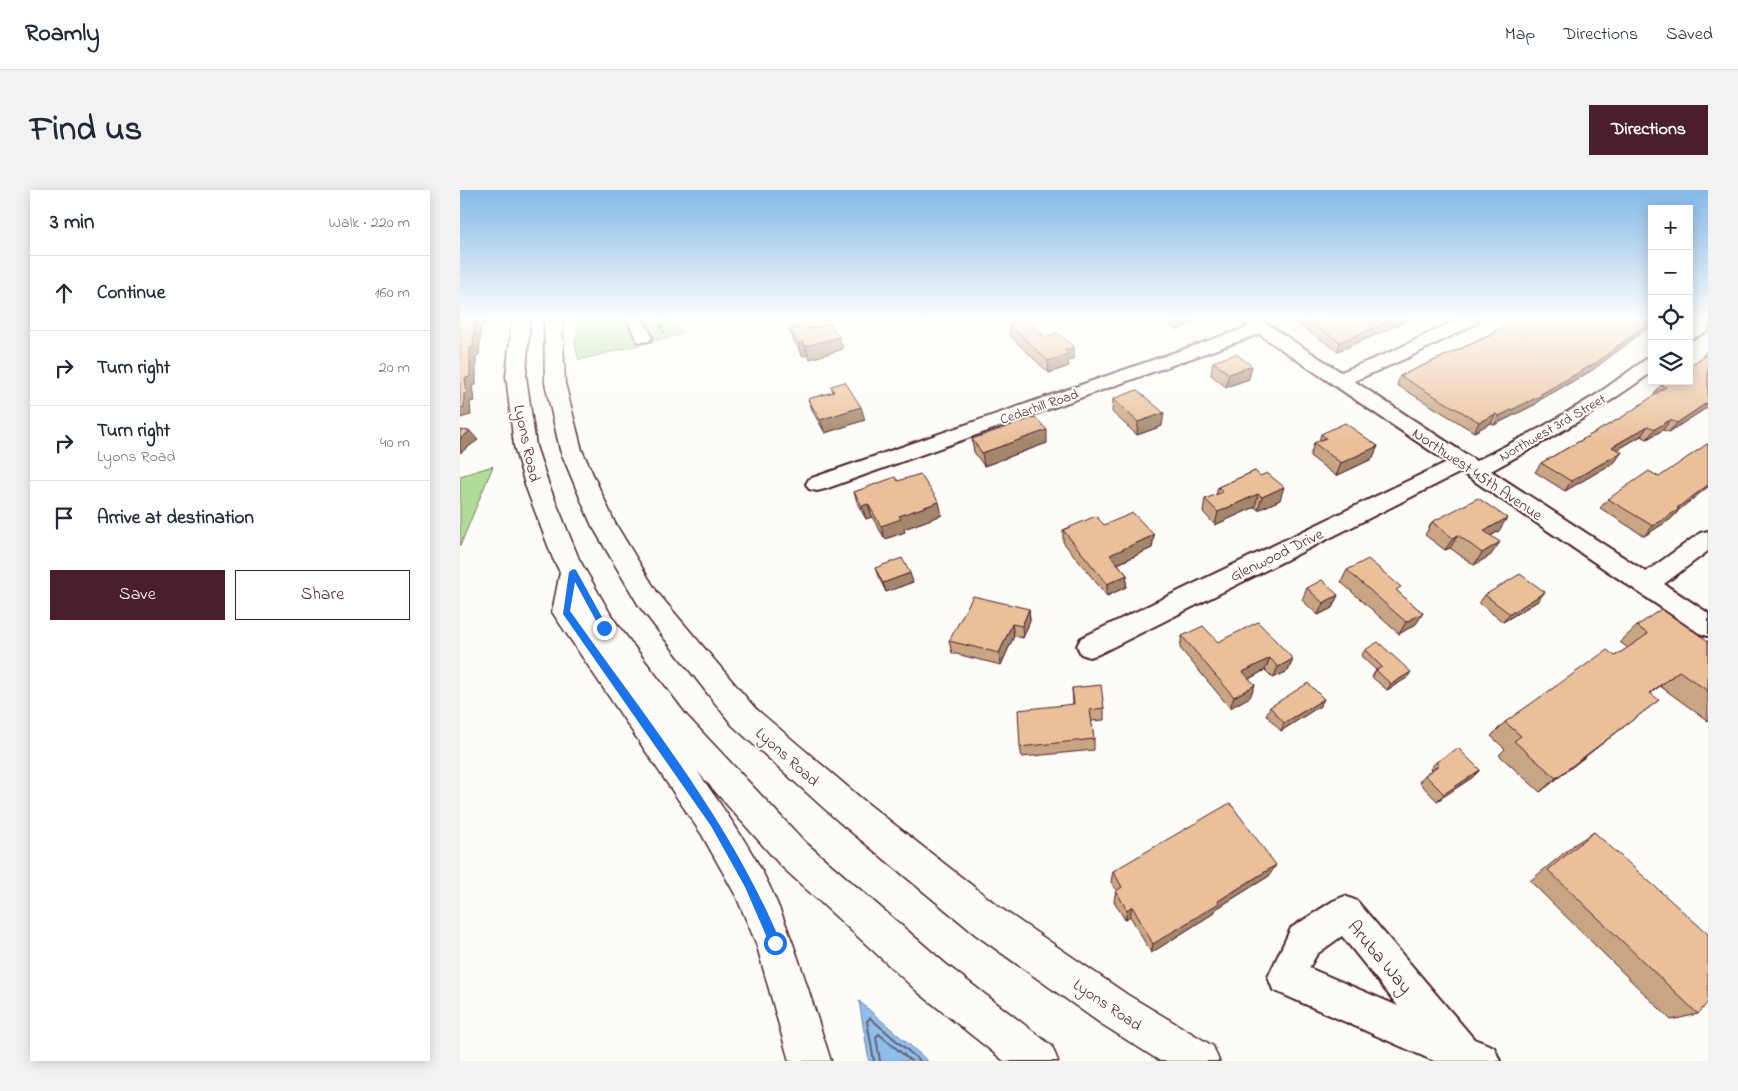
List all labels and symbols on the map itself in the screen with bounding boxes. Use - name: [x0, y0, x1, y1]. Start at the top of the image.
- street label: Cedarhill Road: [998, 384, 1082, 431]
- street label: Northwest 3rd Street: [1496, 389, 1610, 467]
- street label: Lyons Road: [506, 403, 546, 484]
- street label: Northwest 45th Avenue: [1407, 422, 1548, 528]
- street label: Glenwood Drive: [1226, 522, 1328, 589]
- route end: [593, 617, 616, 640]
- street label: Lyons Road: [749, 722, 824, 793]
- street label: Aruba Way: [1339, 915, 1418, 1001]
- route start: [764, 932, 787, 955]
- street label: Lyons Road: [1068, 974, 1146, 1038]

